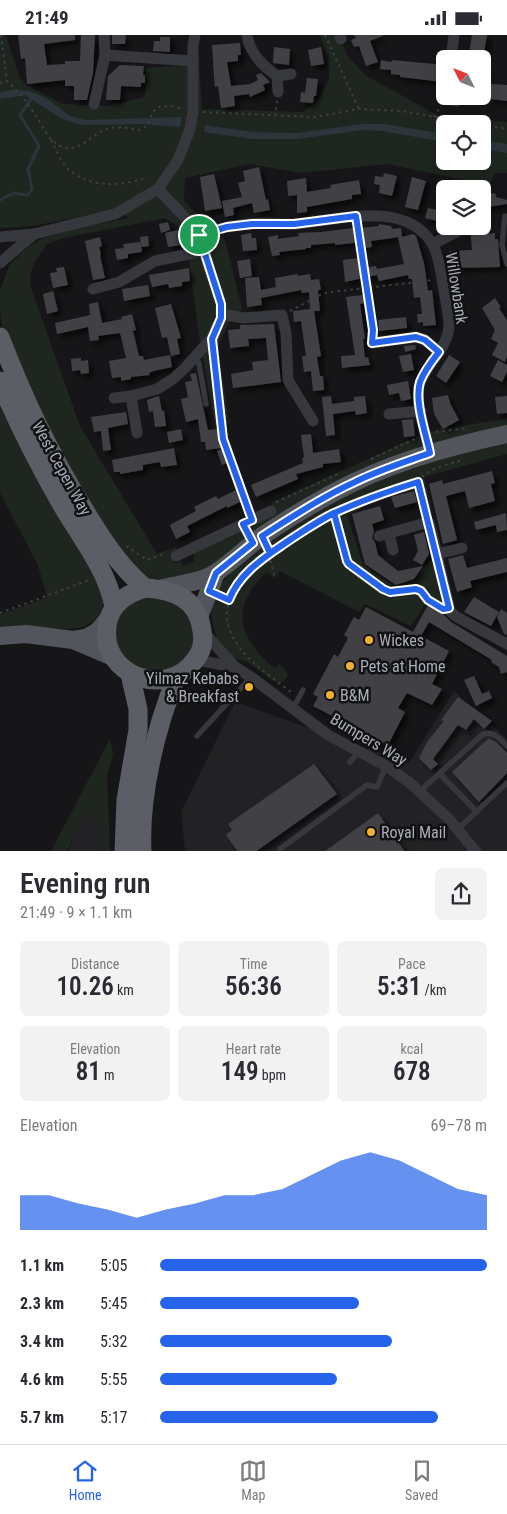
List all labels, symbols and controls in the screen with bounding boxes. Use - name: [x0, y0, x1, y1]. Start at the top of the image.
- text: 21:49: [25, 6, 69, 29]
- north arrow: [436, 50, 491, 105]
- map controls: [436, 50, 491, 235]
- button: locate: [436, 115, 491, 170]
- button: layers: [436, 180, 491, 235]
- pin: [178, 214, 220, 256]
- icon: arrive: [185, 221, 213, 249]
- street label: Willowbank: [441, 251, 472, 326]
- street label: West Cepen Way: [28, 418, 95, 519]
- place label: Wickes: [379, 631, 424, 650]
- marker: Wickes: [363, 634, 375, 646]
- place label: Pets at Home: [360, 657, 446, 676]
- marker: Pets at Home: [344, 660, 356, 672]
- place label: Yilmaz Kebabs & Breakfast: [146, 669, 239, 706]
- marker: Yilmaz Kebabs & Breakfast: [243, 681, 255, 693]
- place label: B&M: [340, 686, 370, 705]
- marker: B&M: [324, 689, 336, 701]
- street label: Bumpers Way: [327, 709, 411, 770]
- place label: Royal Mail: [381, 823, 446, 842]
- marker: Royal Mail: [365, 826, 377, 838]
- text: Evening run: [20, 867, 150, 900]
- button: share: [435, 868, 487, 920]
- text: 21:49 · 9 × 1.1 km: [20, 903, 132, 922]
- text: Distance: [71, 956, 119, 972]
- text: Time: [240, 956, 267, 972]
- text: Pace: [398, 956, 426, 972]
- text: 10.26: [56, 972, 114, 1001]
- text: 56:36: [225, 972, 282, 1001]
- text: 5:31: [377, 972, 421, 1001]
- text: km: [114, 982, 134, 998]
- text: /km: [421, 982, 447, 998]
- text: Elevation: [70, 1041, 120, 1057]
- text: Heart rate: [226, 1041, 281, 1057]
- text: kcal: [401, 1041, 423, 1057]
- text: 81: [76, 1057, 101, 1086]
- text: 149: [221, 1057, 259, 1086]
- text: 678: [393, 1057, 431, 1086]
- text: m: [101, 1067, 115, 1083]
- text: bpm: [259, 1067, 286, 1083]
- text: Elevation: [20, 1116, 78, 1135]
- text: 69–78 m: [431, 1116, 487, 1135]
- text: 1.1 km: [20, 1256, 64, 1275]
- text: 5:05: [100, 1256, 127, 1275]
- text: 2.3 km: [20, 1294, 64, 1313]
- text: 5:45: [100, 1294, 127, 1313]
- text: 3.4 km: [20, 1332, 64, 1351]
- text: 5:32: [100, 1332, 127, 1351]
- text: 4.6 km: [20, 1370, 64, 1389]
- text: 5:55: [100, 1370, 127, 1389]
- text: 5.7 km: [20, 1408, 64, 1427]
- text: 5:17: [100, 1408, 127, 1427]
- tab: Home: [69, 1457, 102, 1503]
- tab: Map: [239, 1457, 267, 1503]
- tab: Saved: [405, 1457, 438, 1503]

